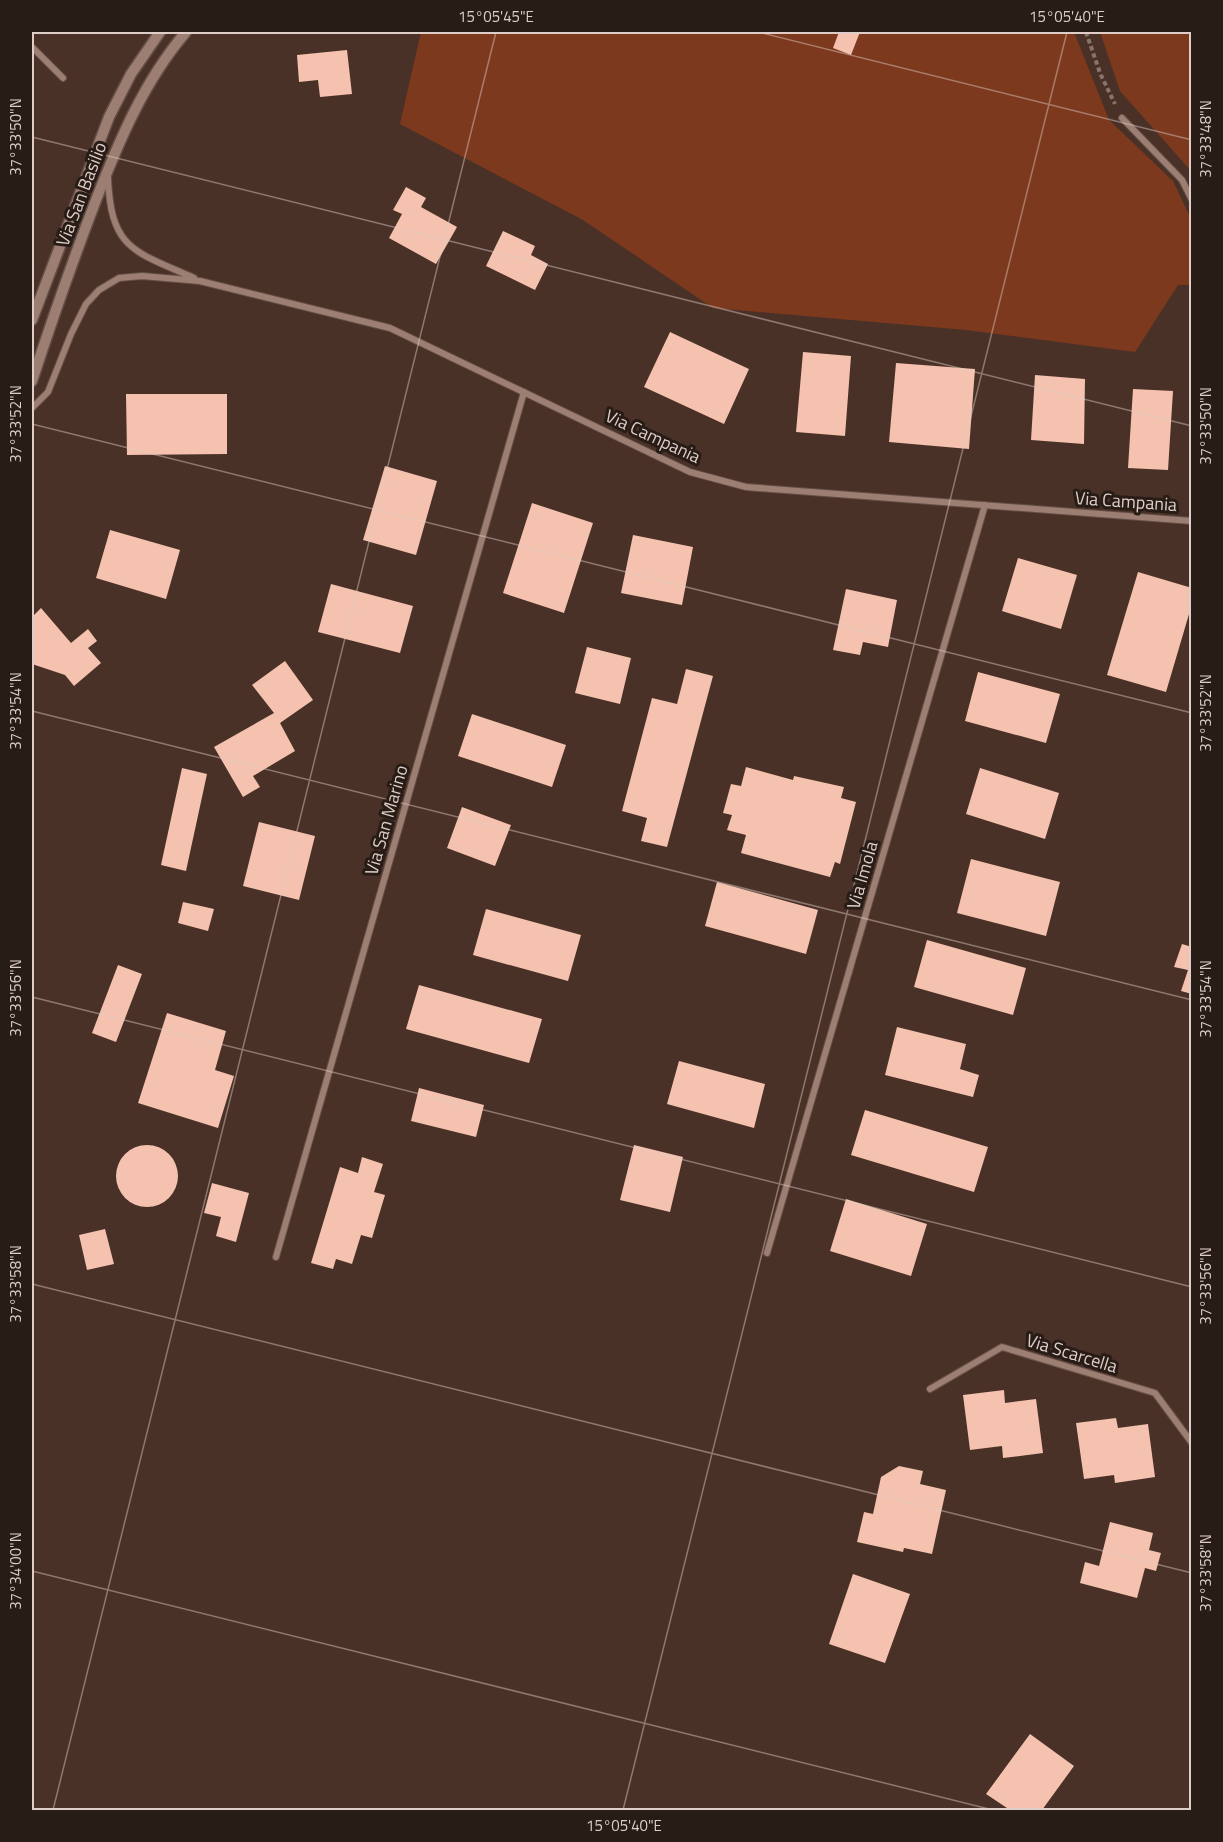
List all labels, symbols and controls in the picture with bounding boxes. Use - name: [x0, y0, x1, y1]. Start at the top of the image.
- text: 15°05'45"E: [458, 5, 534, 28]
- text: 15°05'40"E: [1029, 5, 1105, 28]
- text: 37°33'50"N: [4, 98, 27, 176]
- text: 37°33'48"N: [1194, 100, 1217, 178]
- street label: Via San Basilio: [49, 138, 113, 250]
- text: 37°33'52"N: [4, 385, 27, 463]
- text: 37°33'50"N: [1194, 387, 1217, 465]
- street label: Via Campania: [601, 402, 705, 470]
- street label: Via Campania: [1074, 484, 1178, 518]
- text: 37°33'54"N: [4, 672, 27, 750]
- text: 37°33'52"N: [1194, 674, 1217, 752]
- street label: Via San Marino: [357, 762, 415, 878]
- street label: Via Imola: [839, 838, 885, 912]
- text: 37°33'56"N: [4, 959, 27, 1037]
- text: 37°33'54"N: [1194, 960, 1217, 1038]
- text: 37°33'58"N: [4, 1245, 27, 1323]
- text: 37°33'56"N: [1194, 1247, 1217, 1325]
- street label: Via Scarcella: [1023, 1326, 1121, 1380]
- text: 37°34'00"N: [4, 1532, 27, 1610]
- text: 37°33'58"N: [1194, 1534, 1217, 1612]
- text: 15°05'40"E: [586, 1814, 662, 1837]

